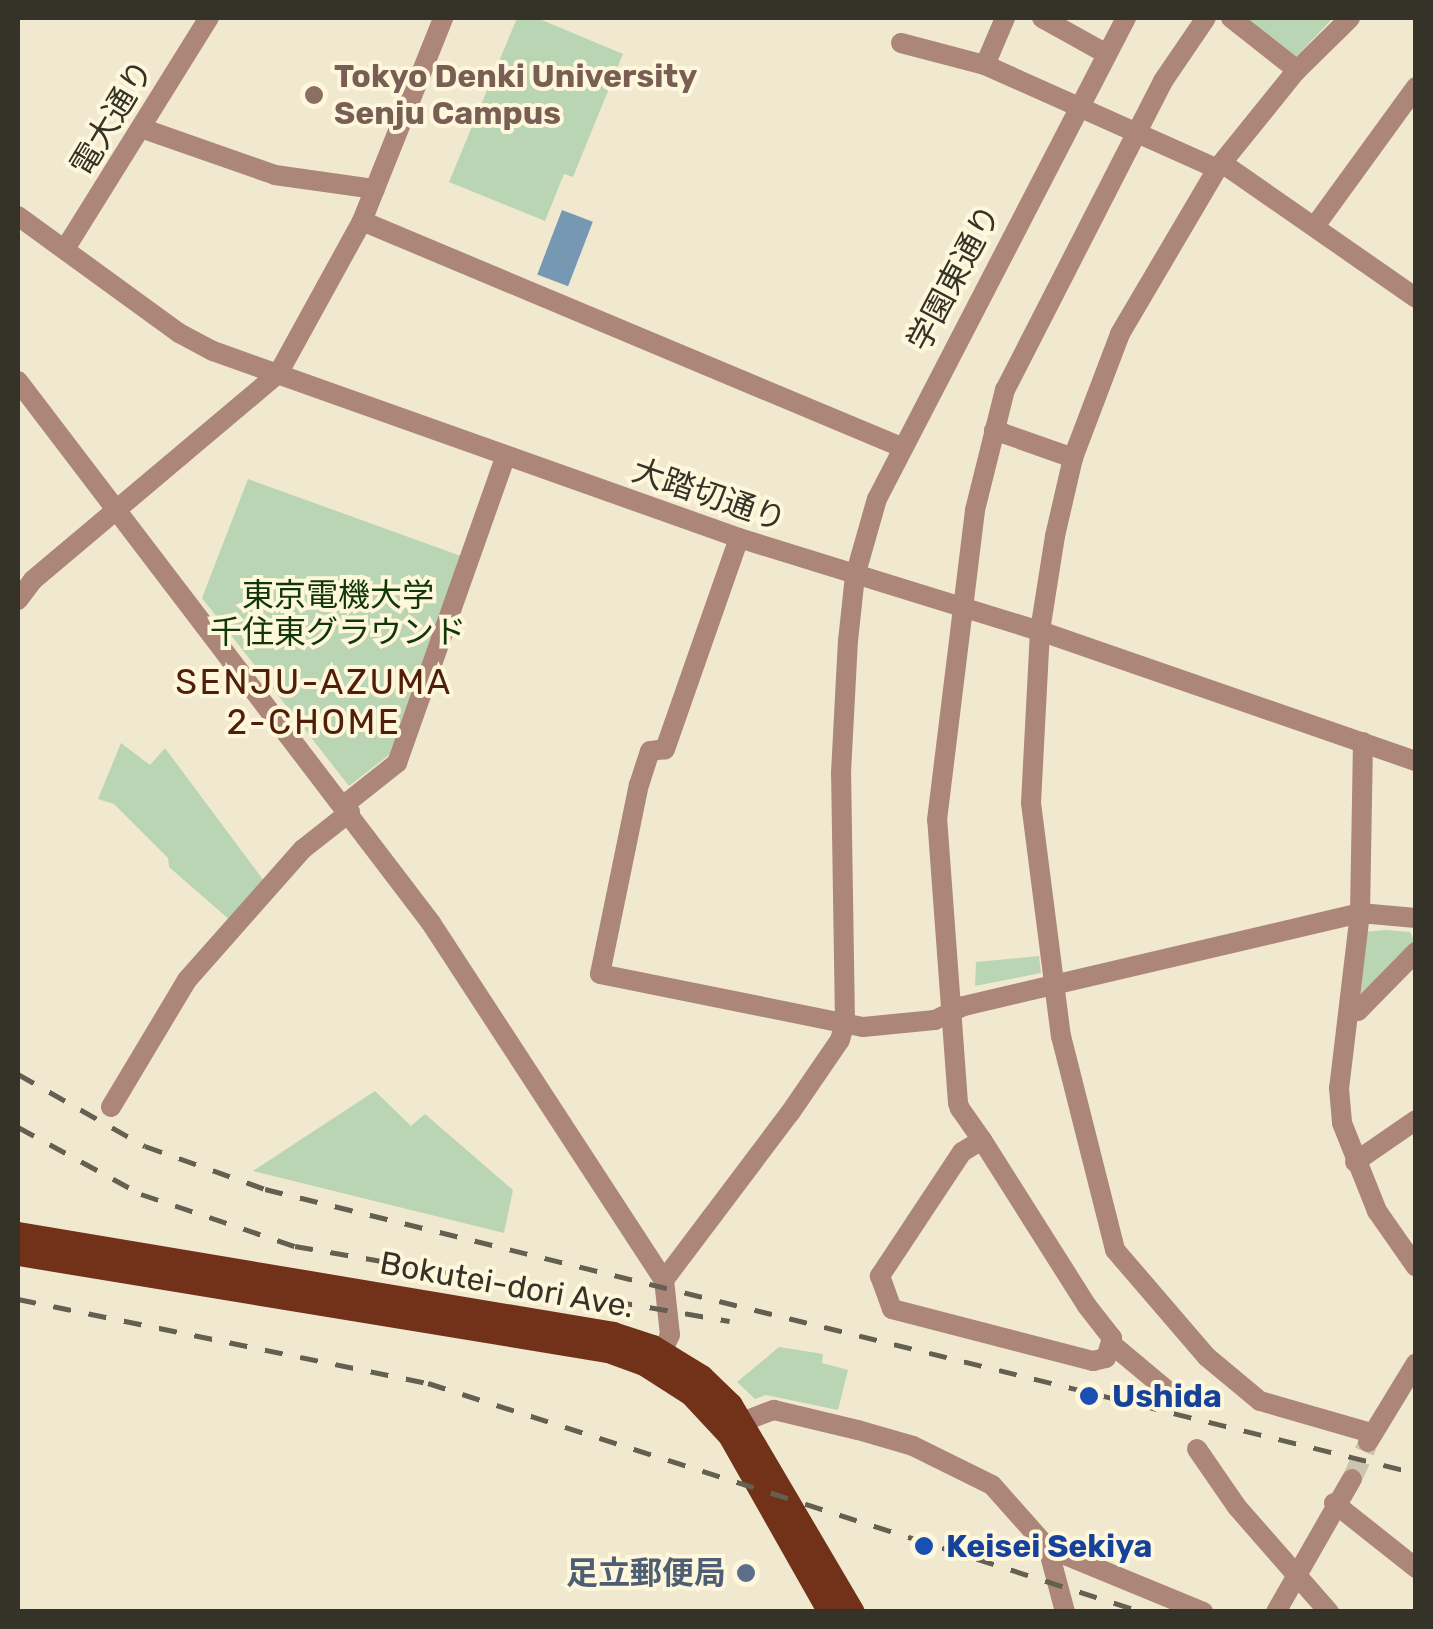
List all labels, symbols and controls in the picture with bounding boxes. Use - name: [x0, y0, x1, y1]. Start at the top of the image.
- street label: 電大通り: [63, 53, 161, 183]
- place label: Tokyo Denki University Senju Campus: [334, 58, 697, 133]
- marker: Tokyo Denki University Senju Campus: [303, 84, 325, 106]
- street label: 学園東通り: [899, 198, 1009, 358]
- street label: 大踏切通り: [627, 451, 791, 539]
- park label: 東京電機大学 千住東グラウンド: [210, 577, 466, 652]
- district label: SENJU-AZUMA 2-CHOME: [175, 661, 453, 743]
- street label: Bokutei-dori Ave.: [377, 1244, 637, 1326]
- place label: Ushida: [1112, 1377, 1222, 1415]
- marker: Ushida: [1076, 1383, 1102, 1409]
- place label: Keisei Sekiya: [946, 1527, 1152, 1565]
- marker: Keisei Sekiya: [911, 1533, 937, 1559]
- place label: 足立郵便局: [566, 1554, 726, 1592]
- marker: 足立郵便局: [735, 1562, 757, 1584]

